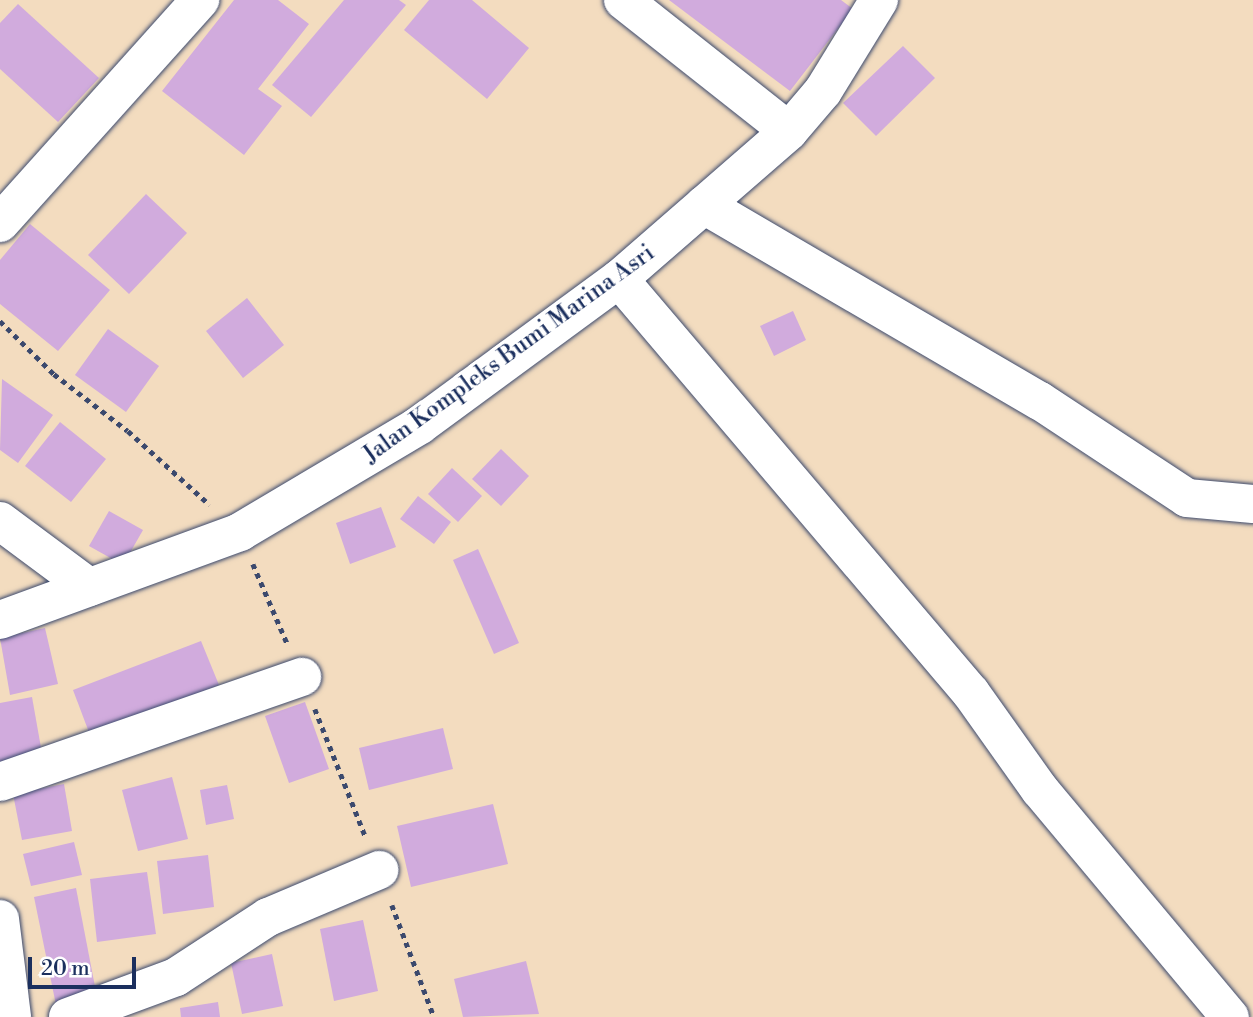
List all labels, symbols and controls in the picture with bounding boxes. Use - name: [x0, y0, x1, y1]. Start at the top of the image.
- street label: Jalan Kompleks Bumi Marina Asri: [358, 239, 660, 469]
- scale bar: [32, 944, 140, 988]
- text: 20 m: [41, 956, 90, 982]

